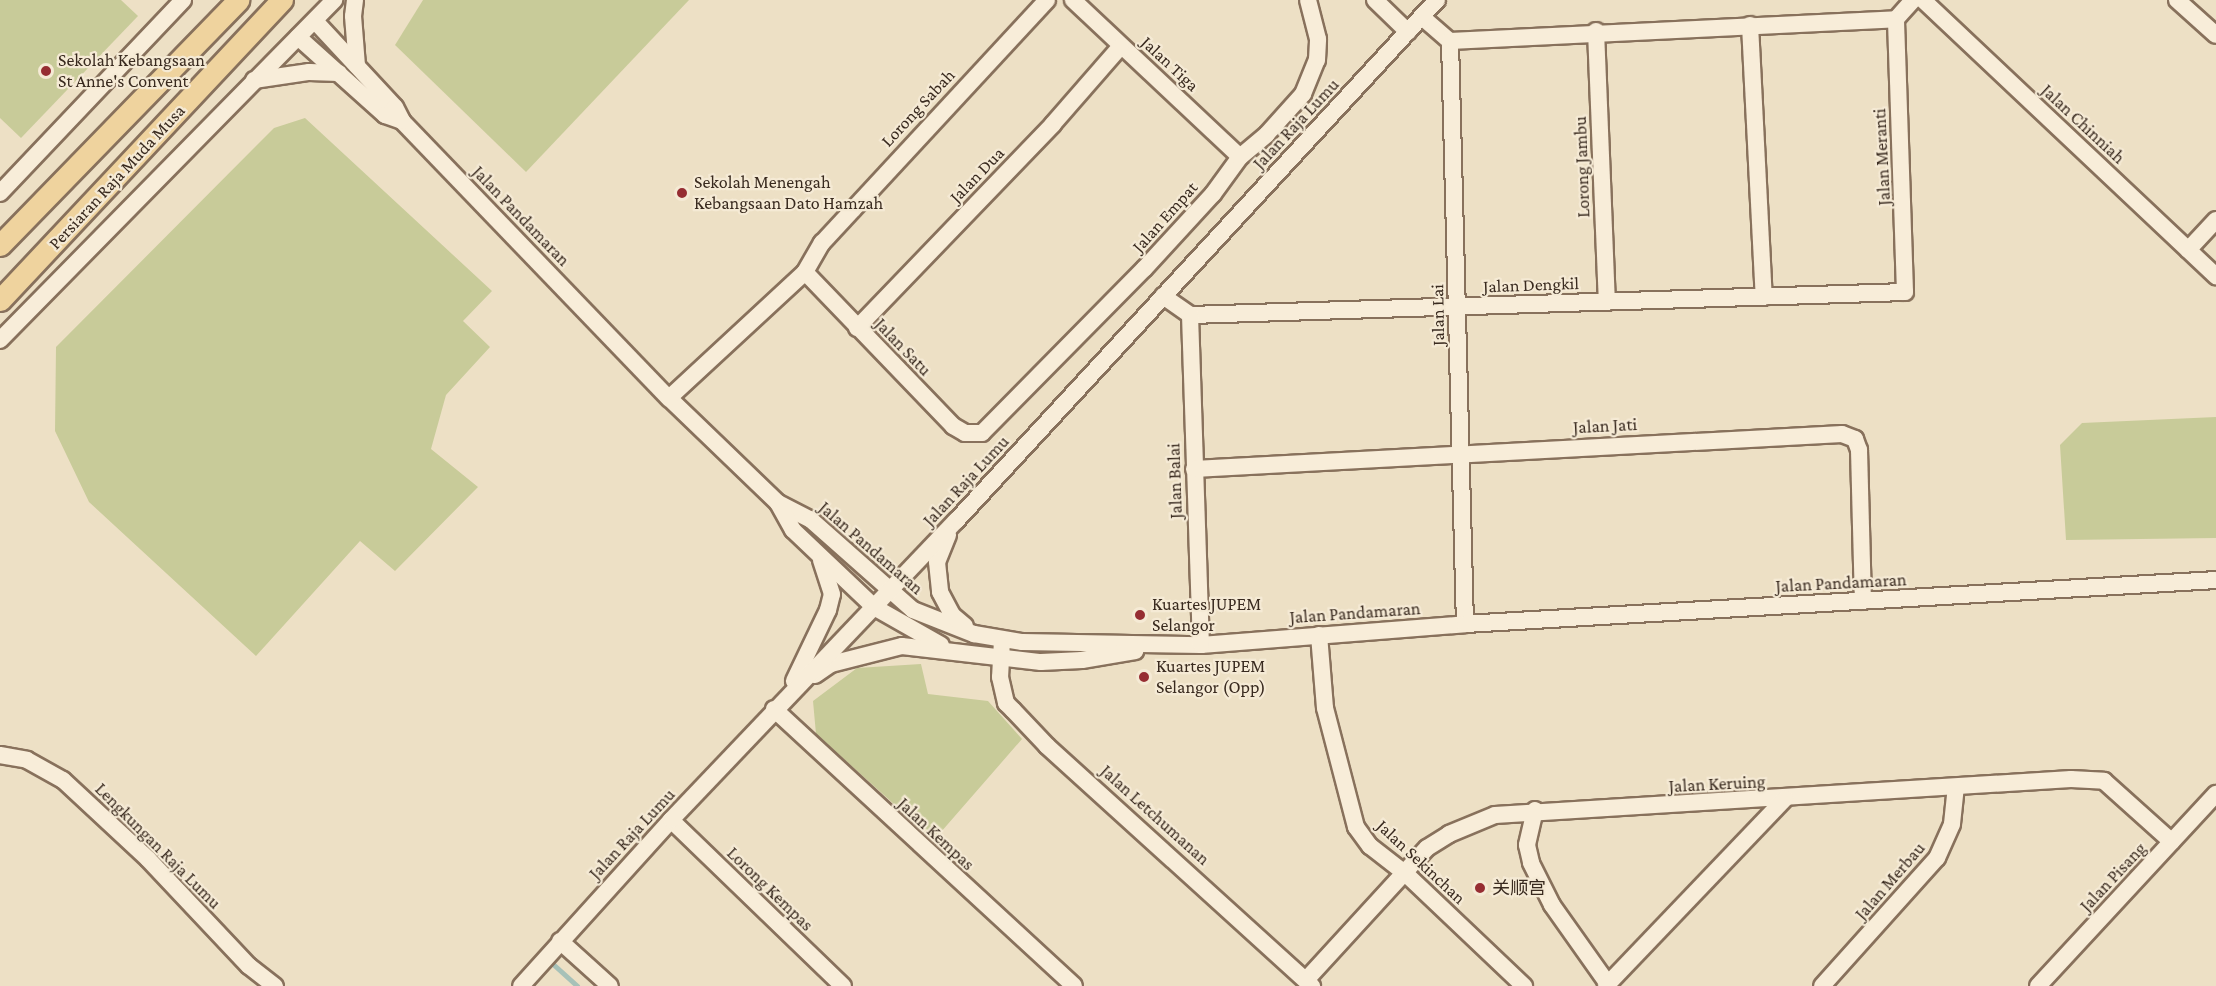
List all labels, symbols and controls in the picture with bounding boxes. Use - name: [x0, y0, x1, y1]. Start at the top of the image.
- street label: Jalan Tiga: [1137, 32, 1203, 96]
- place label: Sekolah Kebangsaan St Anne's Convent: [58, 50, 205, 92]
- marker: Sekolah Kebangsaan St Anne's Convent: [39, 64, 53, 78]
- street label: Lorong Sabah: [876, 65, 960, 151]
- street label: Jalan Raja Lumu: [1248, 74, 1344, 174]
- street label: Jalan Chinniah: [2037, 80, 2129, 168]
- street label: Persiaran Raja Muda Musa: [44, 100, 190, 254]
- street label: Jalan Meranti: [1869, 108, 1895, 206]
- street label: Lorong Jambu: [1569, 116, 1595, 218]
- street label: Jalan Dua: [945, 142, 1009, 208]
- street label: Jalan Pandamaran: [468, 161, 574, 271]
- place label: Sekolah Menengah Kebangsaan Dato Hamzah: [694, 172, 883, 214]
- street label: Jalan Empat: [1128, 177, 1202, 257]
- marker: Sekolah Menengah Kebangsaan Dato Hamzah: [675, 186, 689, 200]
- street label: Jalan Dengkil: [1483, 273, 1579, 297]
- street label: Jalan Lai: [1427, 284, 1449, 346]
- street label: Jalan Satu: [870, 314, 936, 380]
- street label: Jalan Jati: [1572, 414, 1638, 438]
- street label: Jalan Raja Lumu: [918, 431, 1014, 531]
- street label: Jalan Balai: [1163, 443, 1187, 519]
- street label: Jalan Pandamaran: [814, 497, 928, 599]
- street label: Jalan Pandamaran: [1775, 569, 1907, 597]
- place label: Kuartes JUPEM Selangor: [1152, 594, 1261, 636]
- street label: Jalan Pandamaran: [1289, 598, 1421, 628]
- marker: Kuartes JUPEM Selangor: [1133, 608, 1147, 622]
- place label: Kuartes JUPEM Selangor (Opp): [1156, 656, 1266, 698]
- marker: Kuartes JUPEM Selangor (Opp): [1137, 670, 1151, 684]
- street label: Jalan Letchumanan: [1096, 760, 1214, 870]
- street label: Jalan Keruing: [1668, 771, 1766, 797]
- street label: Lengkungan Raja Lumu: [90, 778, 226, 914]
- street label: Jalan Raja Lumu: [584, 784, 680, 884]
- street label: Jalan Kempas: [893, 793, 979, 875]
- street label: Jalan Sekinchan: [1372, 815, 1470, 909]
- street label: Jalan Merbau: [1850, 838, 1930, 924]
- street label: Jalan Pisang: [2075, 838, 2151, 916]
- street label: Lorong Kempas: [722, 842, 818, 936]
- place label: 关顺宫: [1492, 877, 1546, 899]
- marker: 关顺宫: [1473, 881, 1487, 895]

